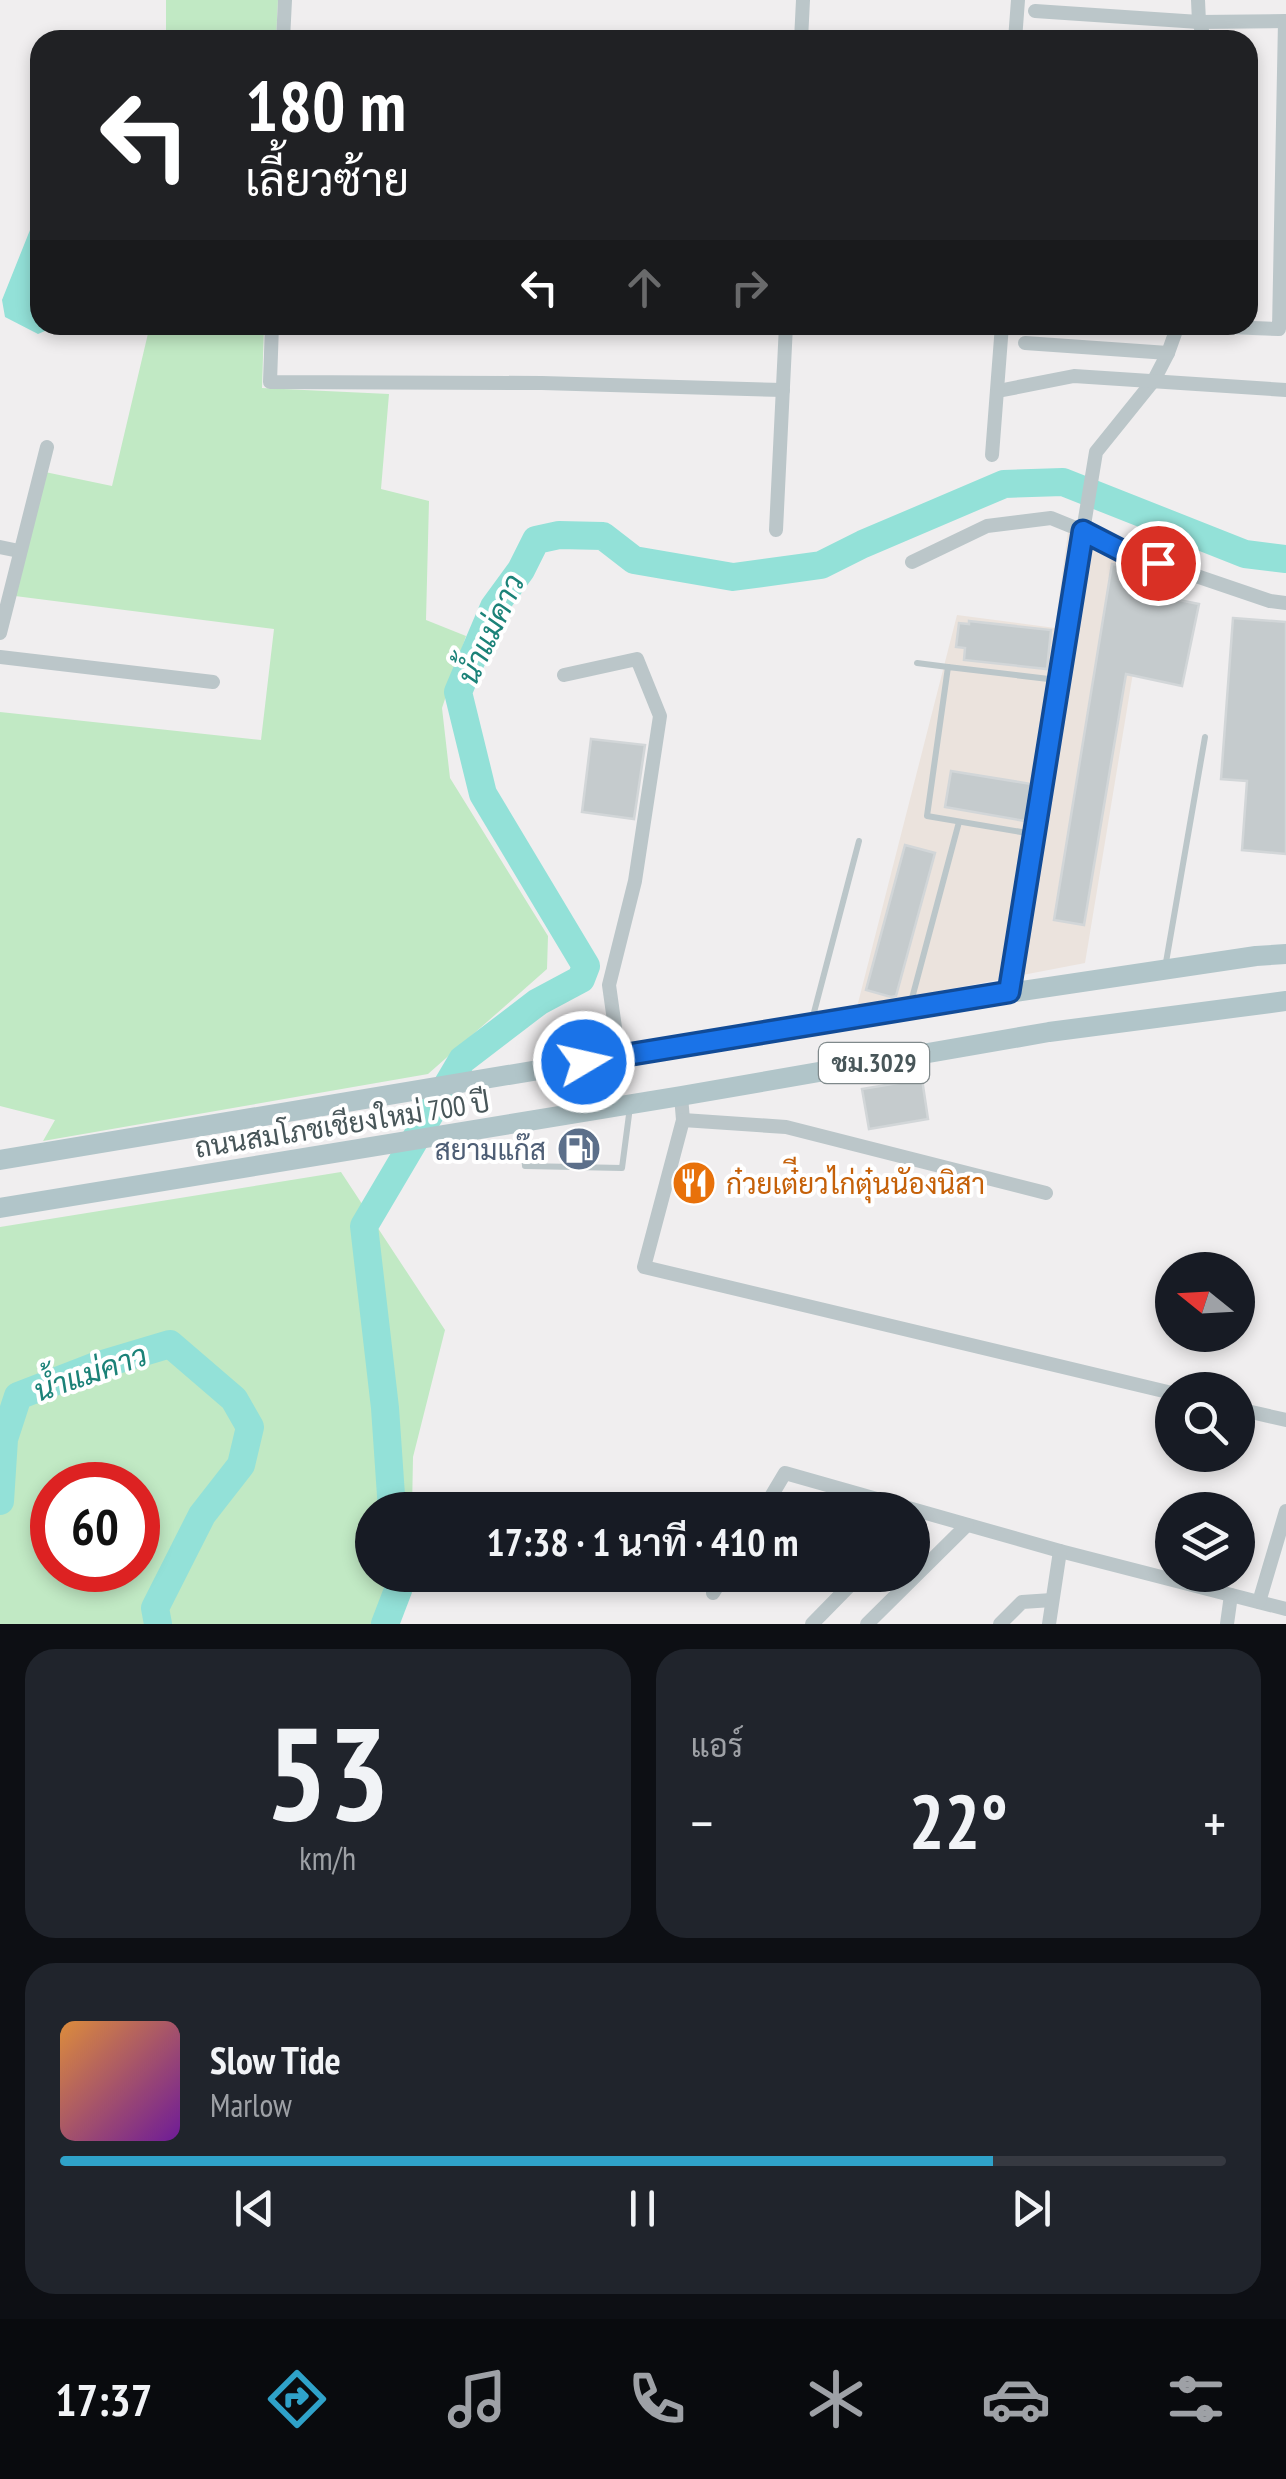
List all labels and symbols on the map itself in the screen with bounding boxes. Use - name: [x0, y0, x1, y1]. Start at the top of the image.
- pin: [1116, 521, 1201, 606]
- water label: น้ำแม่คาว: [442, 565, 532, 690]
- position arrow: [532, 1010, 636, 1114]
- road number: ชม.3029: [819, 1043, 929, 1083]
- street label: ถนนสมโภชเชียงใหม่ 700 ปี: [192, 1082, 492, 1166]
- fuel station icon: สยามแก๊ส: [556, 1126, 602, 1172]
- place label: สยามแก๊ส: [434, 1131, 546, 1168]
- place label: ก๋วยเต๋ียวไก่ตุ๋นนัองนิสา: [726, 1156, 985, 1204]
- restaurant icon: ก๋วยเต๋ียวไก่ตุ๋นนัองนิสา: [671, 1160, 717, 1206]
- north arrow: [1155, 1252, 1255, 1352]
- water label: น้ำแม่คาว: [26, 1329, 152, 1410]
- speed limit sign: 60: [30, 1462, 160, 1592]

